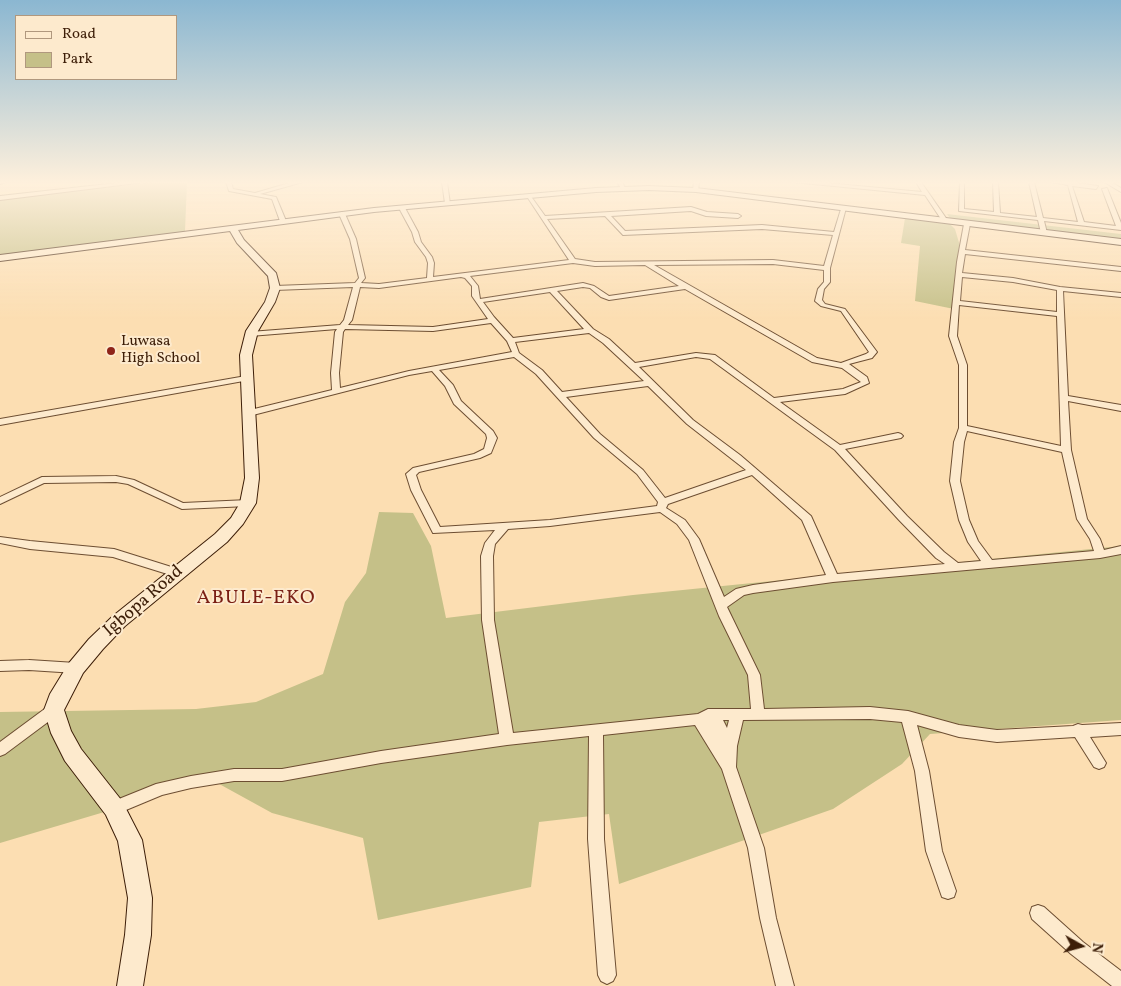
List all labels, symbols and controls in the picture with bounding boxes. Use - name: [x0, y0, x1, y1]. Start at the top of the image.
- legend: [15, 15, 178, 80]
- text: Road: [62, 24, 96, 45]
- text: Park: [62, 49, 93, 70]
- place label: Luwasa High School: [121, 333, 200, 368]
- marker: Luwasa High School: [105, 345, 117, 357]
- street label: Igbopa Road: [100, 562, 188, 642]
- district label: ABULE-EKO: [195, 587, 317, 611]
- north arrow: [1056, 921, 1106, 971]
- text: N: [1086, 942, 1106, 954]

